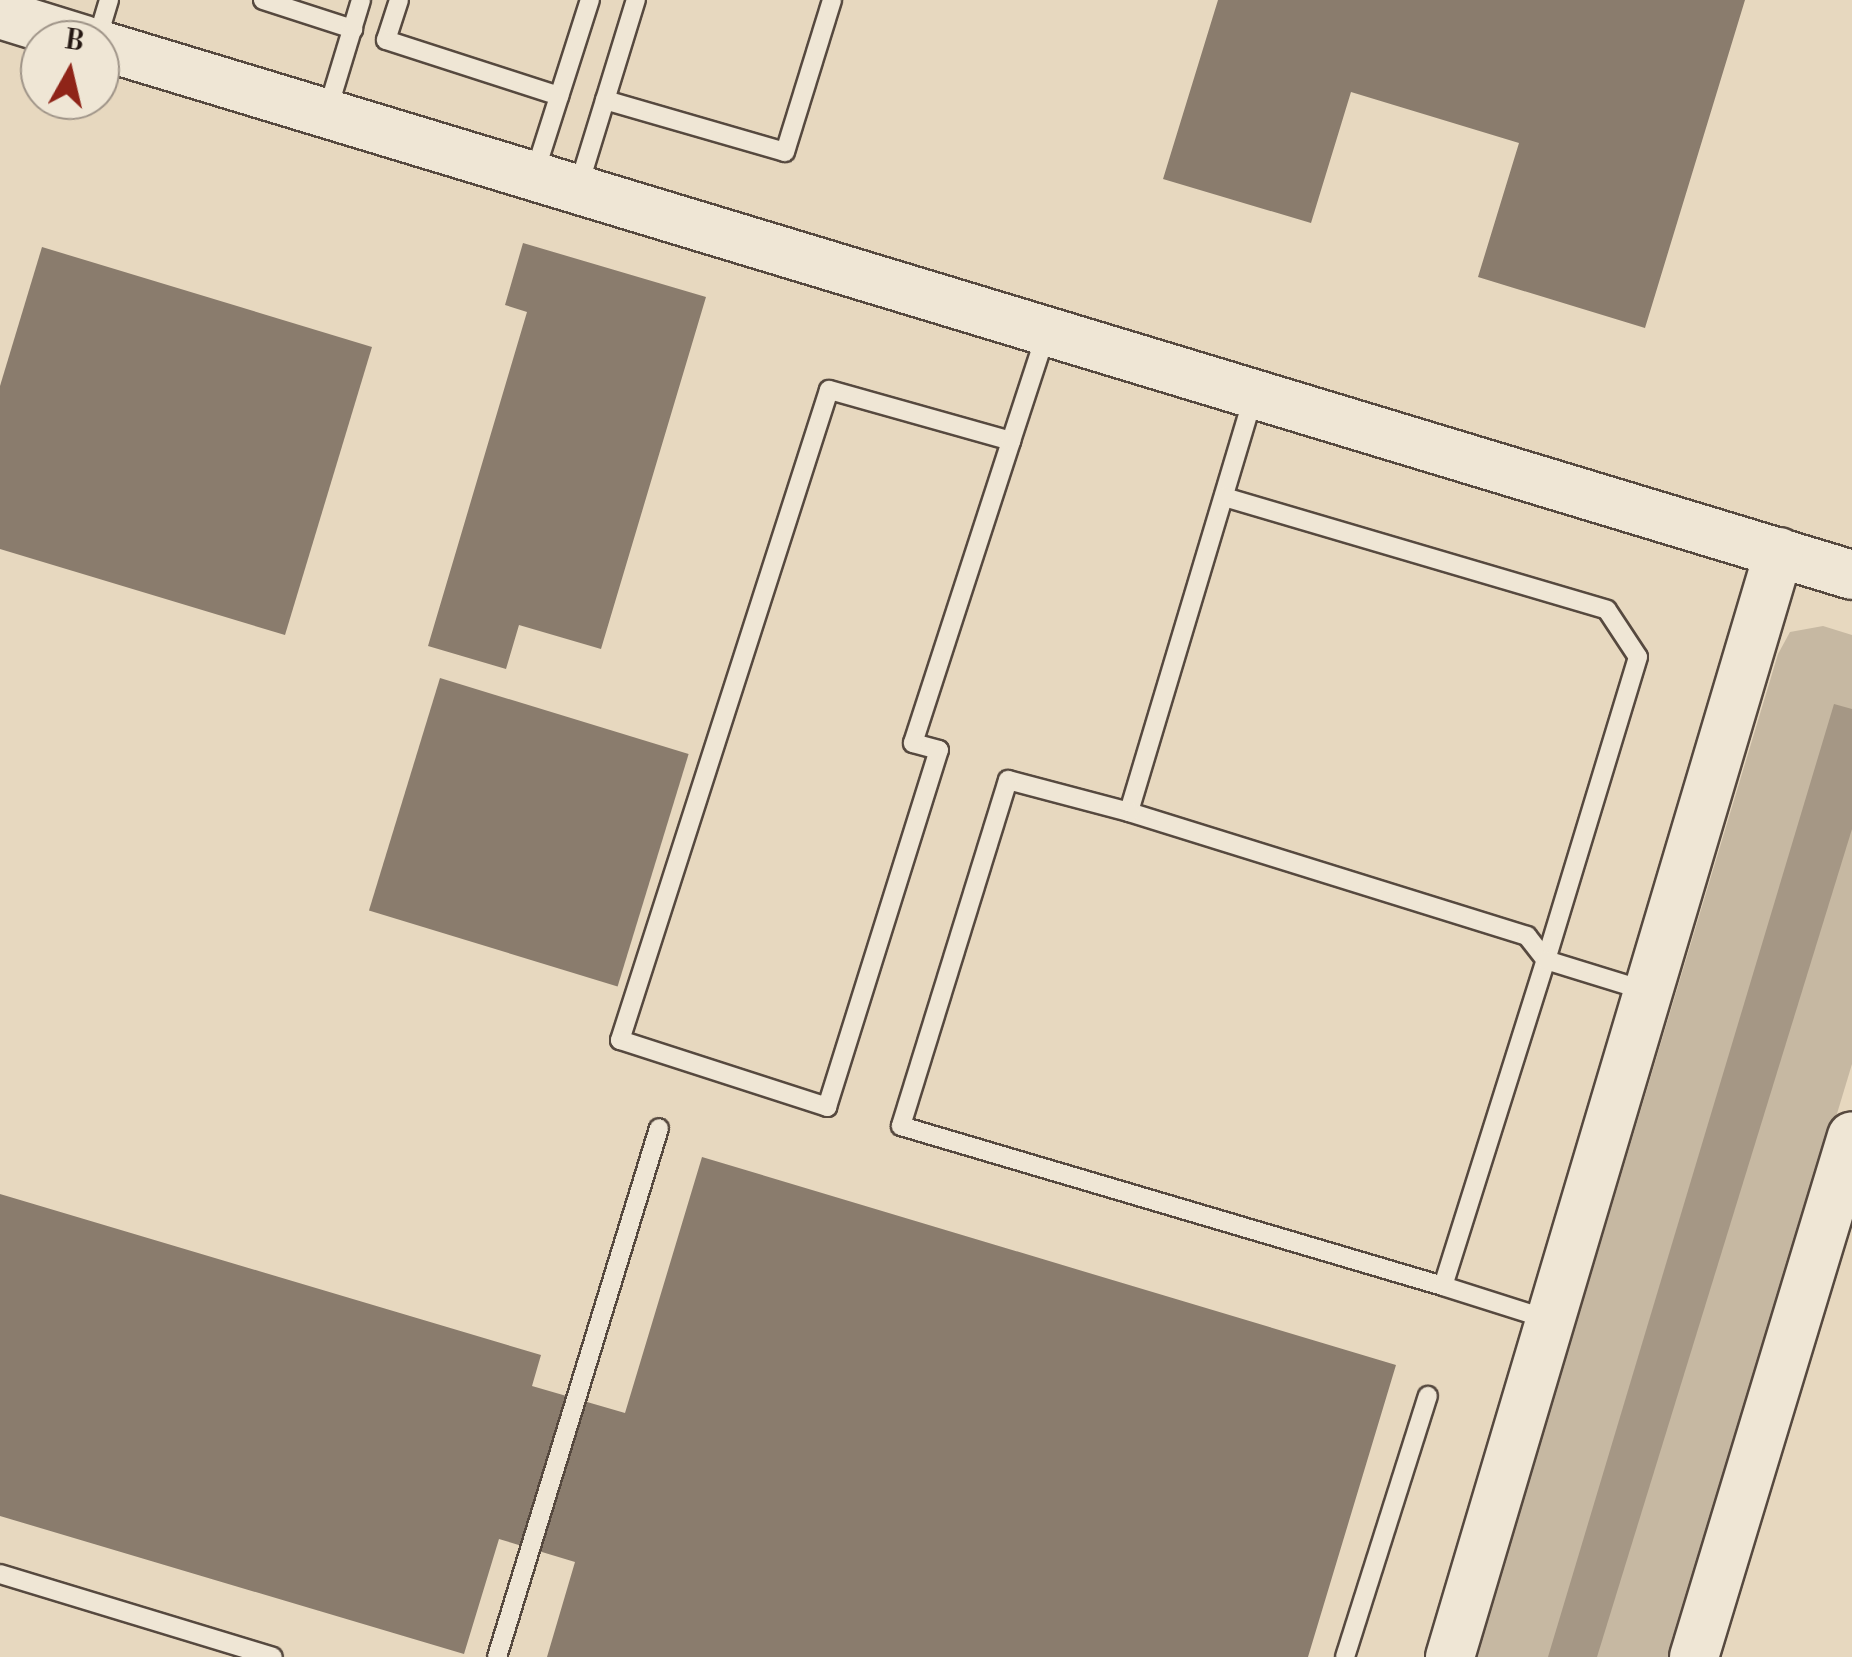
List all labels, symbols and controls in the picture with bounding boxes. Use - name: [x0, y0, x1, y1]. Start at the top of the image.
- north arrow: [20, 20, 120, 120]
- text: B: [62, 27, 86, 58]

